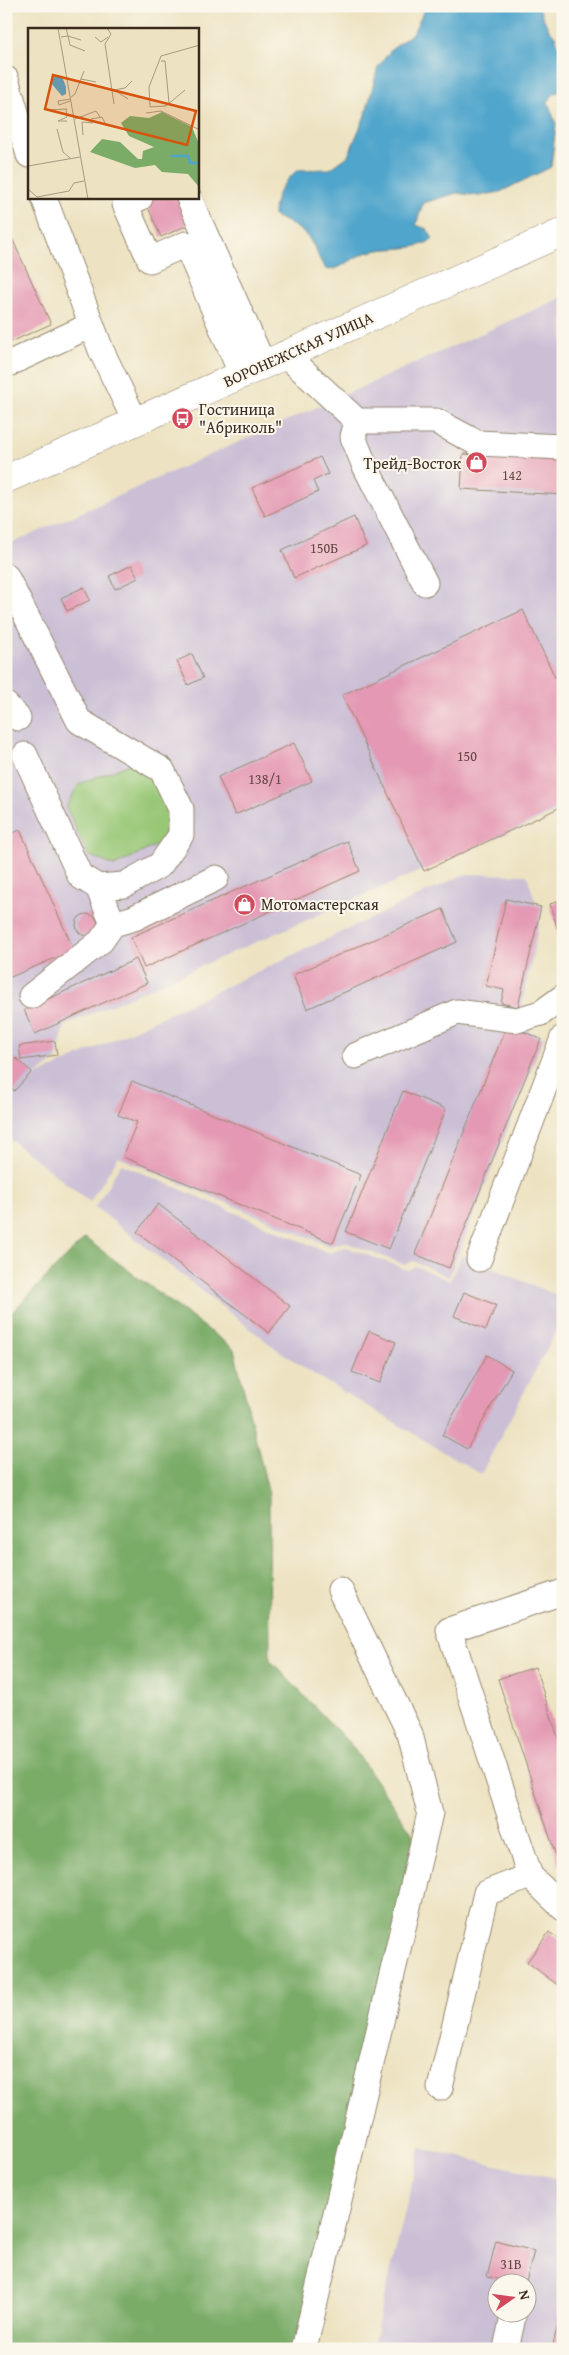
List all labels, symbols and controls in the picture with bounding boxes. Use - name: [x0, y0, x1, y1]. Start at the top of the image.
- inset map: [28, 28, 199, 199]
- street label: ВОРОНЕЖСКАЯ УЛИЦА: [219, 305, 377, 393]
- place label: Гостиница "Абриколь": [199, 397, 282, 439]
- bus stop icon: Гостиница "Абриколь": [171, 406, 195, 430]
- place label: Трейд-Восток: [364, 451, 462, 475]
- shop icon: Трейд-Восток: [465, 451, 489, 475]
- house number: 142: [502, 465, 522, 485]
- house number: 150Б: [310, 538, 338, 558]
- house number: 150: [457, 746, 477, 766]
- house number: 138/1: [248, 769, 282, 789]
- shop icon: Мотомастерская: [233, 892, 257, 916]
- place label: Мотомастерская: [261, 892, 379, 916]
- house number: 31В: [500, 2254, 522, 2274]
- north arrow: [486, 2272, 536, 2322]
- text: N: [514, 2288, 536, 2302]

